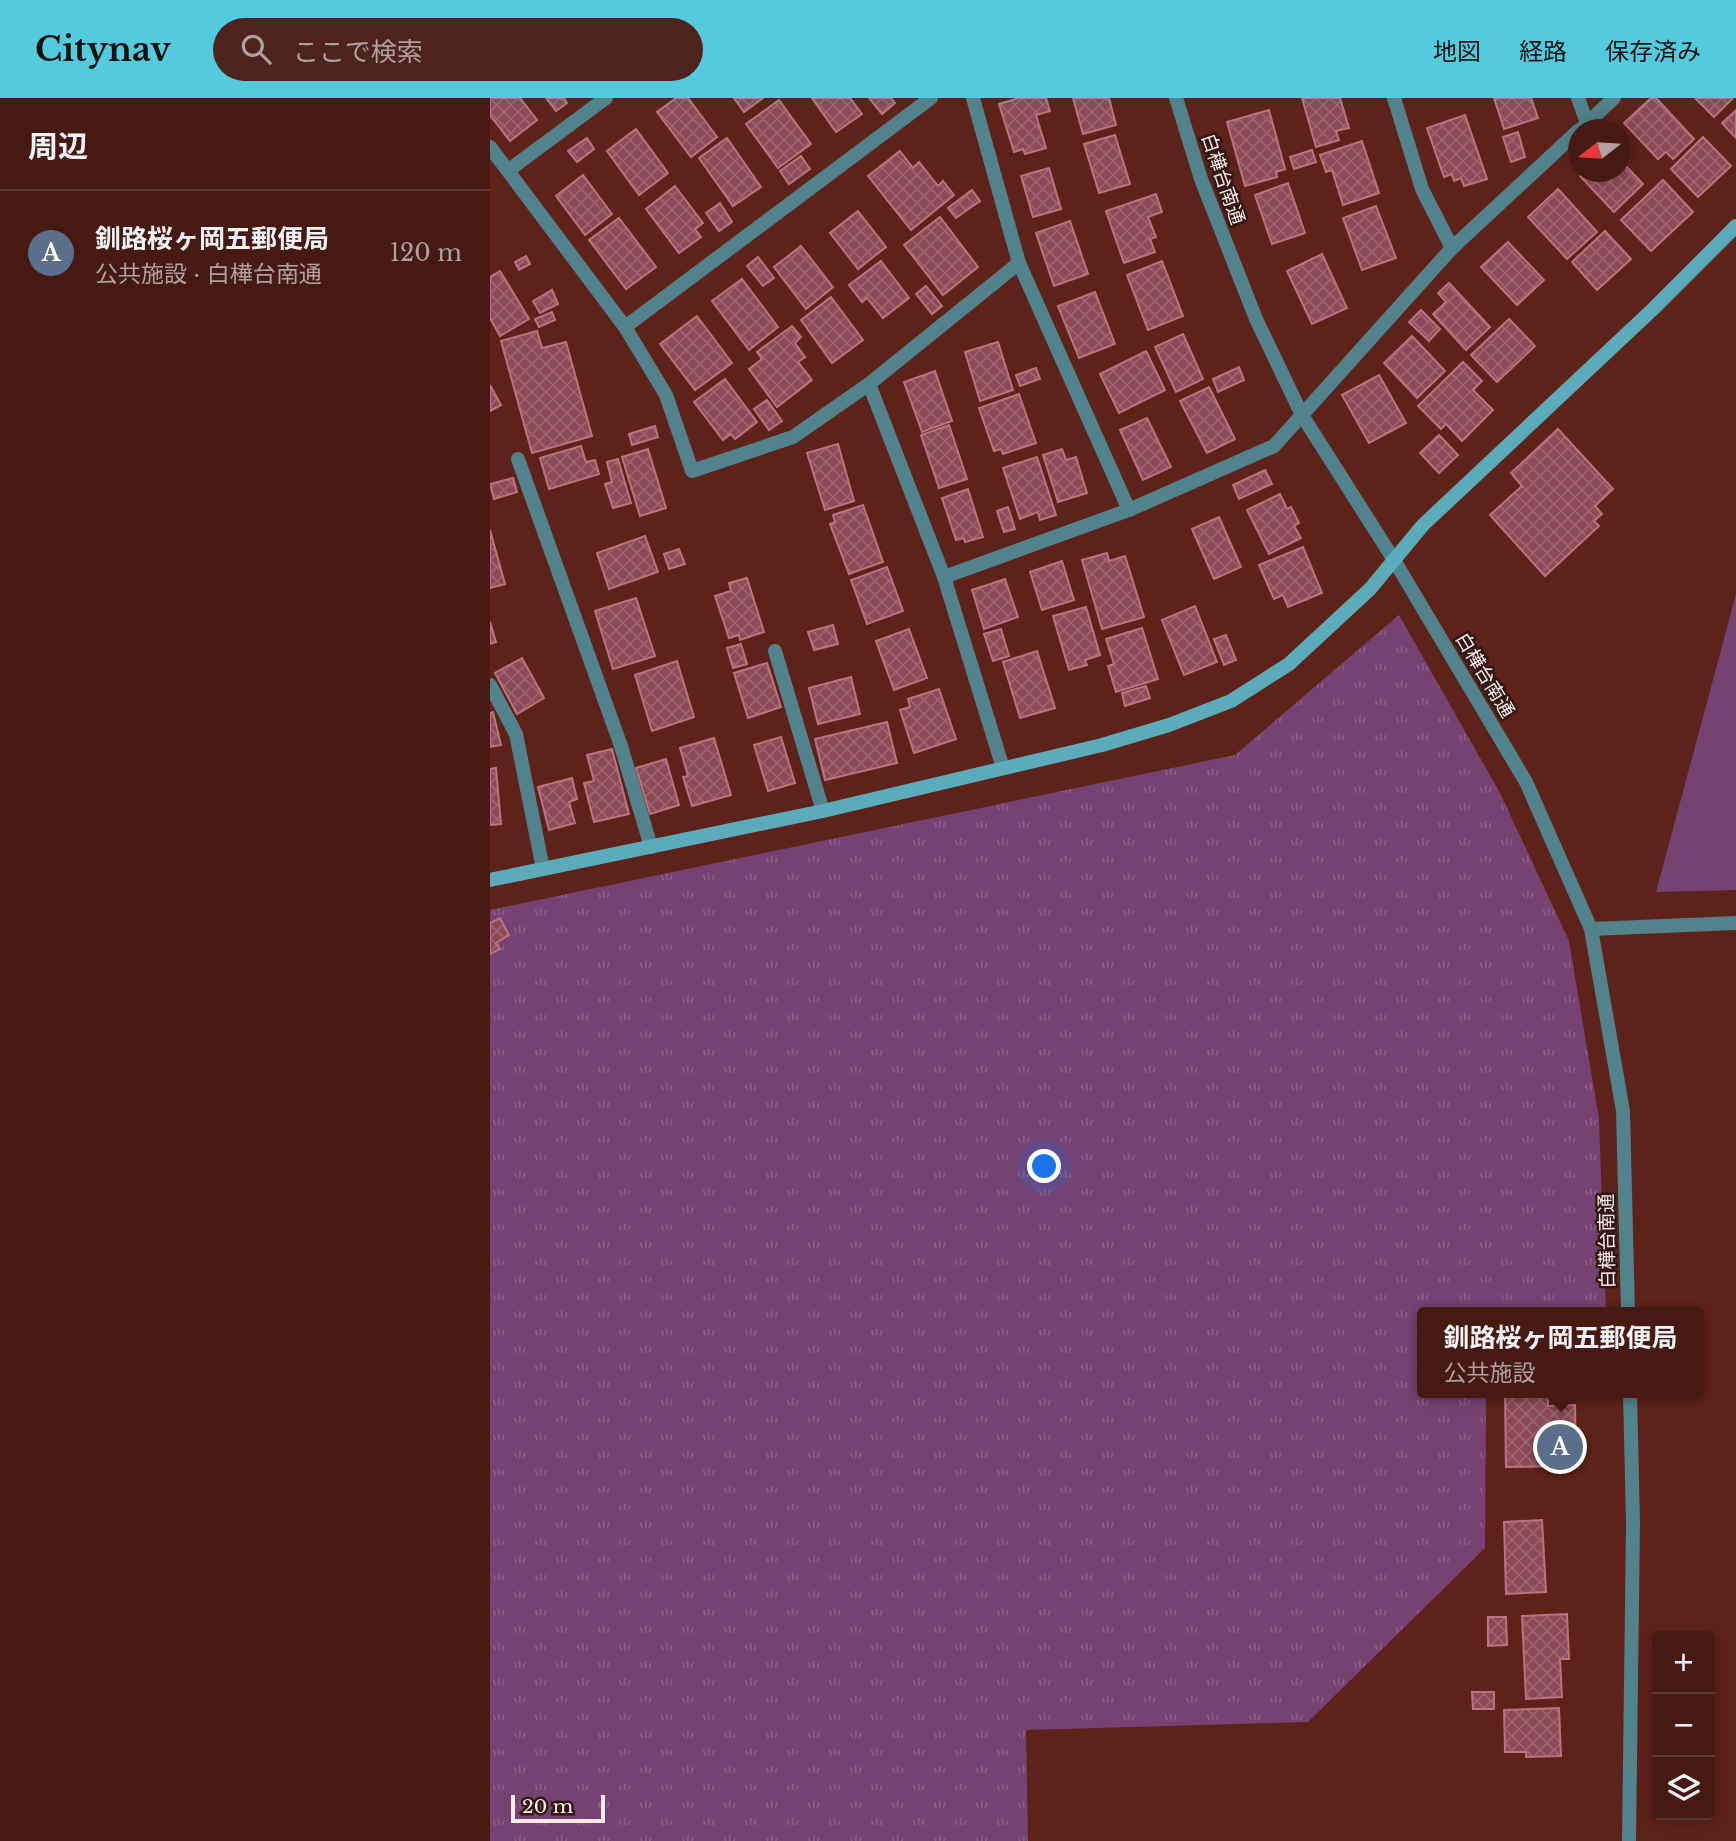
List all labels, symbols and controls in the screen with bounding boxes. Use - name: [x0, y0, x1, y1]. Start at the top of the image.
- search box: [213, 18, 703, 81]
- text: Citynav: [35, 29, 171, 70]
- icon: search: [237, 30, 275, 68]
- text: ここで検索: [293, 36, 423, 68]
- text: 地図: [1433, 37, 1481, 66]
- text: 経路: [1519, 37, 1567, 66]
- text: 保存済み: [1605, 37, 1701, 66]
- north arrow: [1568, 119, 1631, 182]
- text: 周辺: [28, 128, 88, 165]
- street label: 白樺台南通: [1197, 130, 1249, 228]
- text: 釧路桜ヶ岡五郵便局: [95, 223, 329, 255]
- text: A: [42, 239, 60, 267]
- text: 120 m: [390, 239, 462, 267]
- text: 公共施設 · 白樺台南通: [95, 260, 322, 288]
- street label: 白樺台南通: [1451, 628, 1519, 722]
- your location: [1027, 1149, 1061, 1183]
- street label: 白樺台南通: [1595, 1193, 1619, 1289]
- popup: [1417, 1307, 1704, 1398]
- text: 釧路桜ヶ岡五郵便局: [1443, 1322, 1678, 1354]
- text: 公共施設: [1443, 1359, 1535, 1387]
- pin: A: [1537, 1421, 1583, 1473]
- map controls: [1652, 1631, 1715, 1820]
- button: +: [1652, 1631, 1715, 1694]
- button: −: [1652, 1694, 1715, 1757]
- button: layers: [1652, 1757, 1715, 1820]
- scale bar: [511, 1792, 606, 1824]
- text: 20 m: [522, 1795, 573, 1818]

